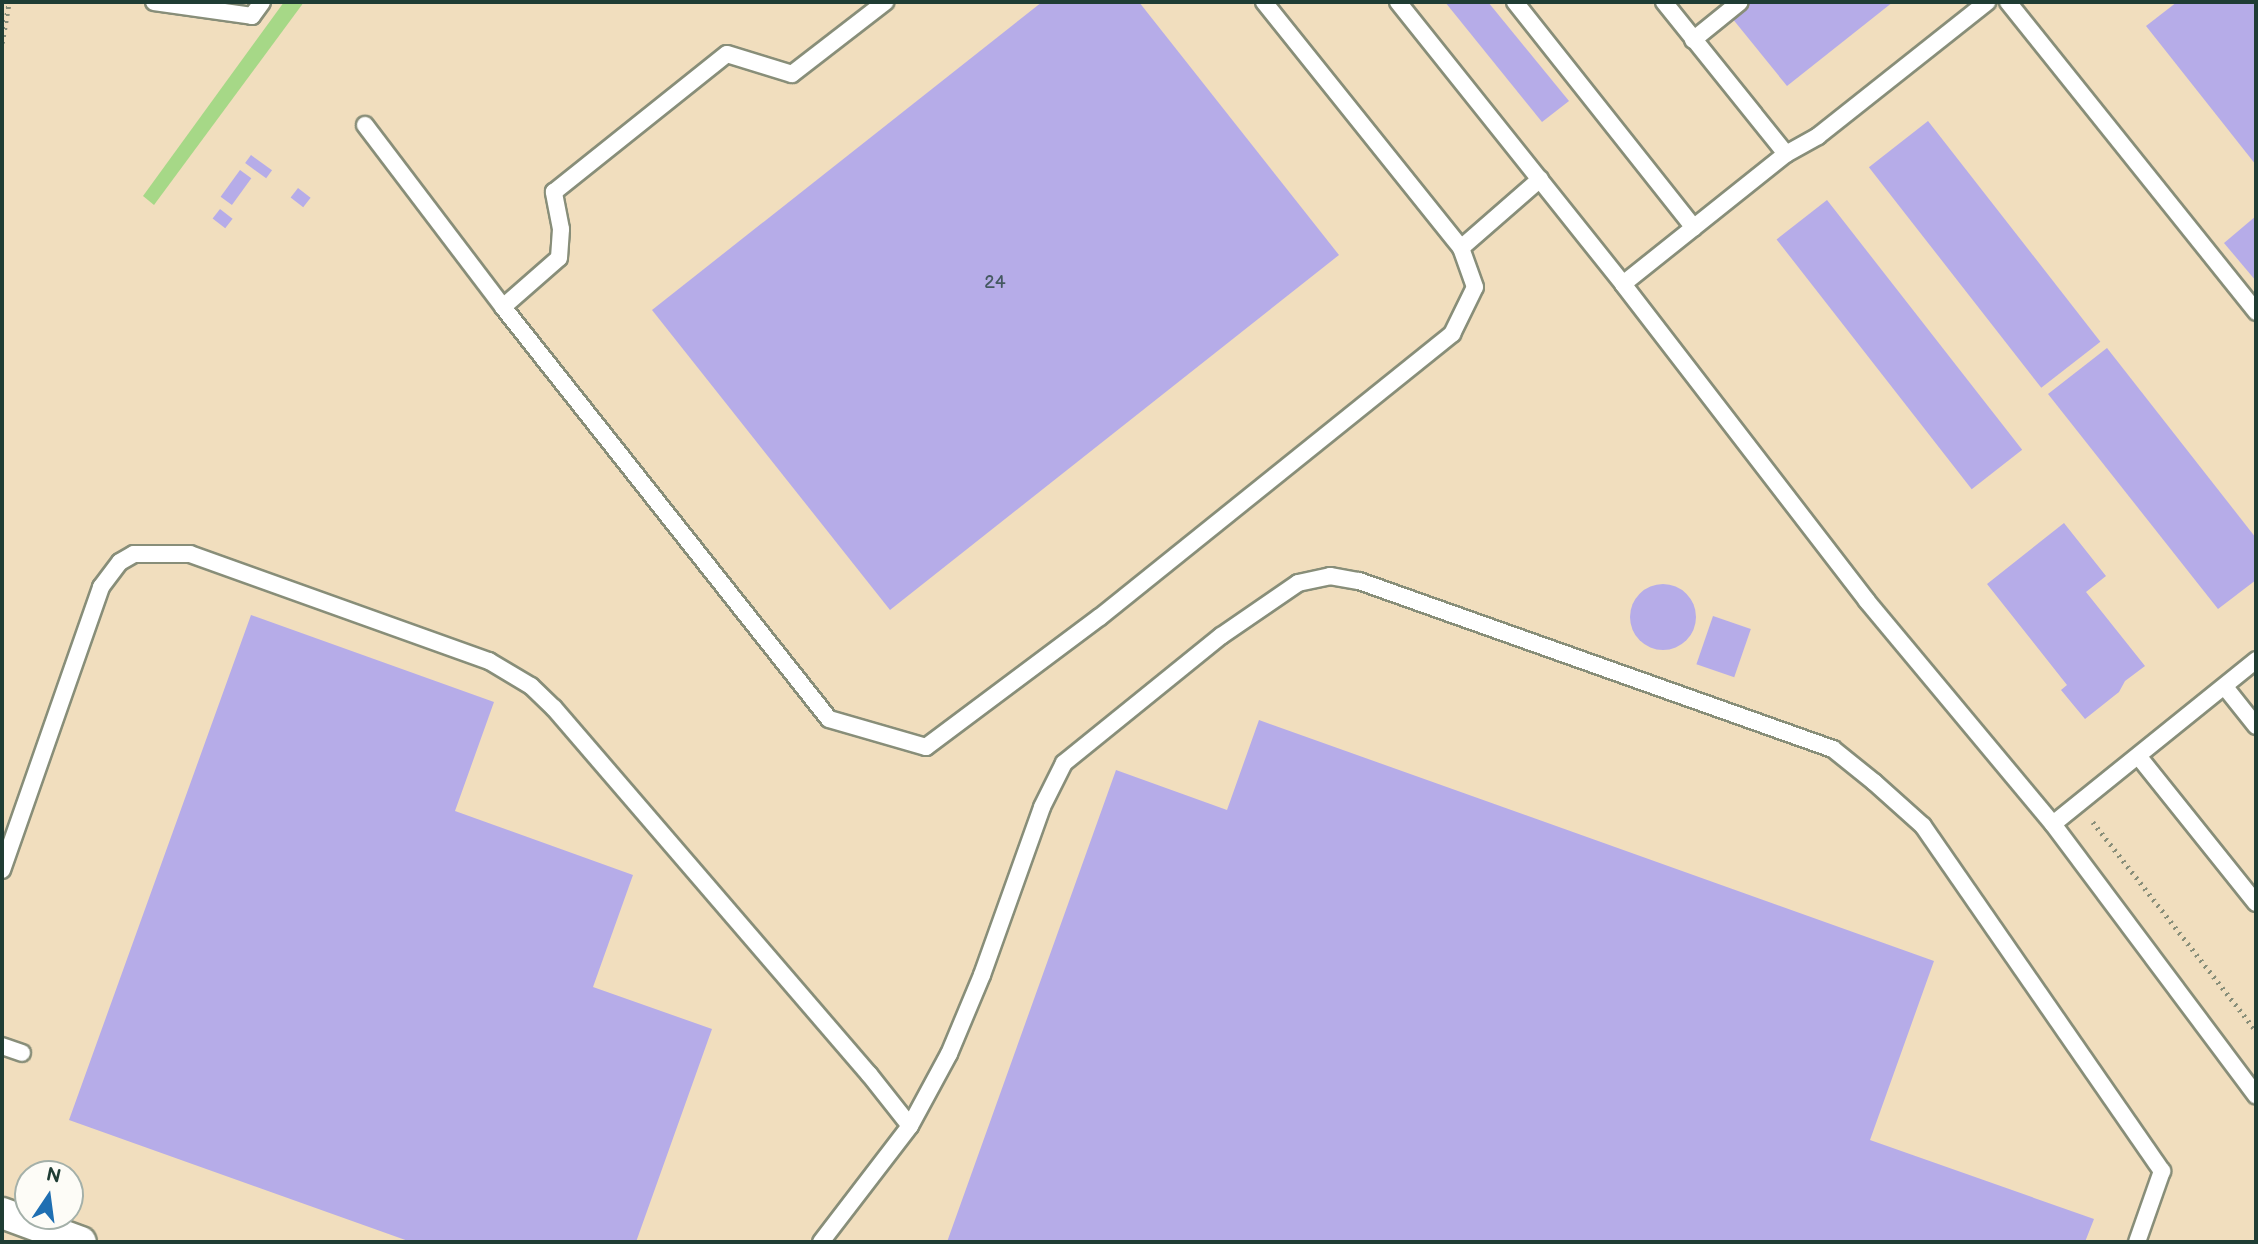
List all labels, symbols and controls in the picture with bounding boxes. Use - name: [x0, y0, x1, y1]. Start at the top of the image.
- house number: 24: [984, 272, 1006, 294]
- north arrow: [14, 1160, 84, 1230]
- text: N: [44, 1163, 63, 1189]

